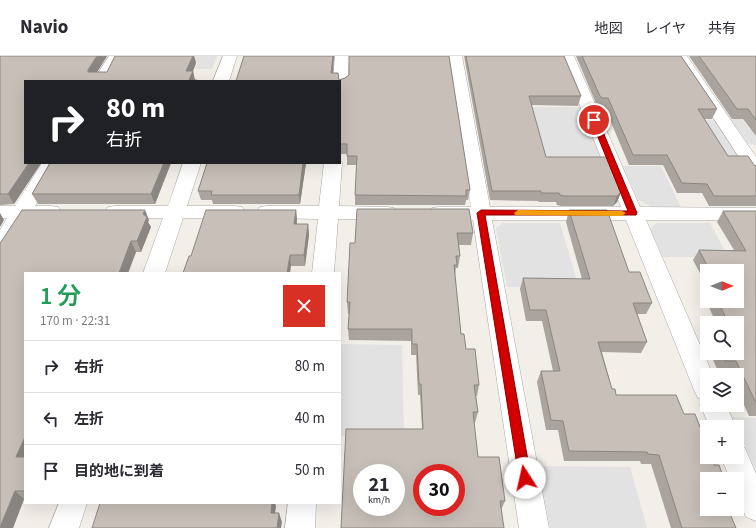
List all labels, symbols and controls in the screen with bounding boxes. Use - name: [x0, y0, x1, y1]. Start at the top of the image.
- text: Navio: [20, 14, 68, 41]
- text: 地図: [594, 19, 622, 39]
- text: レイヤ: [644, 19, 686, 39]
- text: 共有: [708, 19, 736, 39]
- text: 80 m: [106, 88, 165, 128]
- icon: right: [40, 96, 92, 148]
- pin: [577, 103, 611, 137]
- icon: arrive: [583, 109, 605, 131]
- text: 右折: [106, 128, 142, 153]
- north arrow: [700, 264, 744, 308]
- map controls: [700, 264, 744, 516]
- text: 1 分: [40, 279, 81, 314]
- button: close: [283, 285, 325, 327]
- text: 170 m · 22:31: [40, 312, 110, 330]
- button: search: [700, 316, 744, 360]
- icon: right: [40, 356, 62, 378]
- text: 80 m: [295, 356, 325, 377]
- text: 右折: [74, 357, 104, 378]
- button: layers: [700, 368, 744, 412]
- icon: left: [40, 408, 62, 430]
- text: 40 m: [295, 408, 325, 429]
- text: 左折: [74, 409, 104, 430]
- button: +: [700, 420, 744, 464]
- position arrow: [504, 457, 546, 499]
- icon: arrive: [40, 460, 62, 482]
- text: 50 m: [295, 460, 325, 481]
- text: 目的地に到着: [74, 461, 164, 482]
- speed limit sign: 30: [413, 464, 465, 516]
- text: 21: [368, 471, 390, 499]
- button: −: [700, 472, 744, 516]
- text: km/h: [368, 493, 390, 507]

